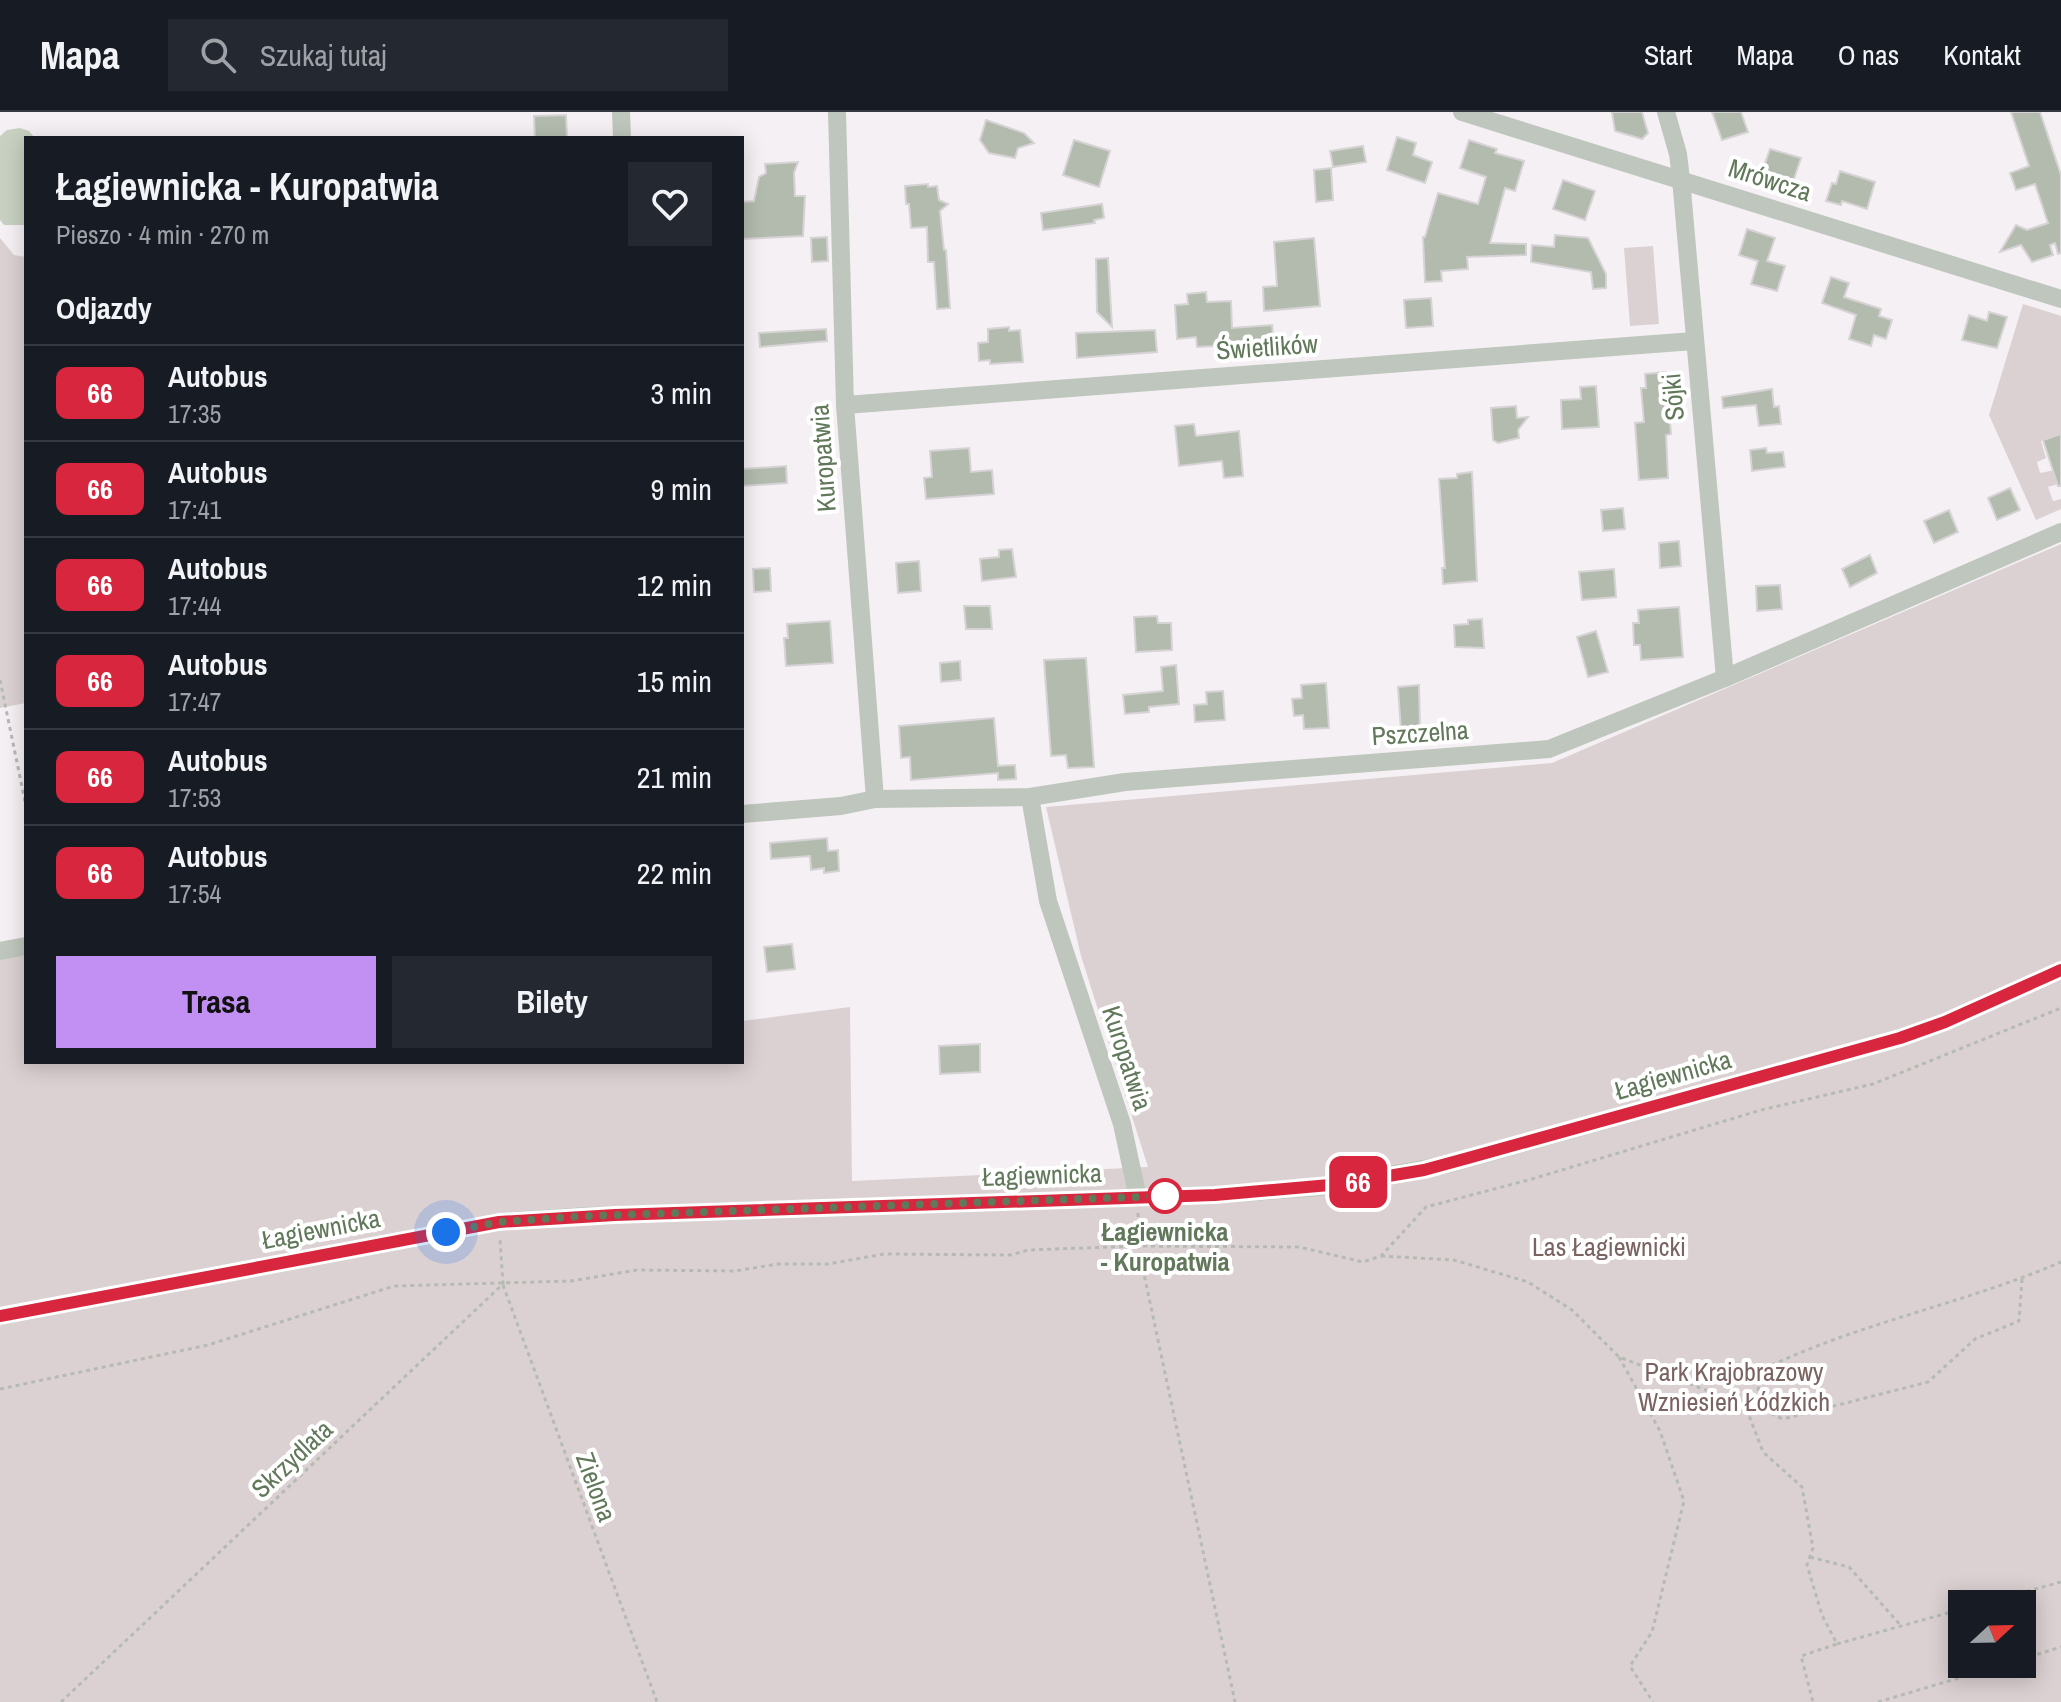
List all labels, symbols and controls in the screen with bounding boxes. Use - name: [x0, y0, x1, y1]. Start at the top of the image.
- search box: [168, 19, 728, 91]
- text: Mapa: [40, 30, 120, 81]
- icon: search: [196, 33, 240, 77]
- text: Szukaj tutaj: [260, 35, 387, 75]
- text: Start: [1644, 36, 1692, 74]
- text: Mapa: [1736, 36, 1794, 74]
- text: O nas: [1838, 36, 1899, 74]
- text: Kontakt: [1943, 36, 2021, 74]
- street label: Mrówcza: [1724, 150, 1816, 209]
- text: Łagiewnicka - Kuropatwia: [56, 161, 439, 212]
- button: heart: [628, 162, 712, 246]
- text: Pieszo · 4 min · 270 m: [56, 217, 269, 252]
- text: Odjazdy: [56, 288, 152, 328]
- street label: Świetlików: [1215, 325, 1320, 368]
- text: Autobus: [168, 356, 268, 396]
- street label: Sójki: [1653, 372, 1692, 422]
- text: 3 min: [650, 373, 712, 413]
- text: 66: [87, 374, 113, 412]
- text: 17:35: [168, 396, 221, 431]
- street label: Kuropatwia: [801, 403, 844, 513]
- text: Autobus: [168, 452, 268, 492]
- text: 9 min: [650, 469, 712, 509]
- text: 66: [87, 470, 113, 508]
- text: 17:41: [168, 492, 221, 527]
- text: Autobus: [168, 548, 268, 588]
- text: 12 min: [637, 565, 712, 605]
- text: 66: [87, 566, 113, 604]
- text: 17:44: [168, 588, 221, 623]
- text: Autobus: [168, 644, 268, 684]
- text: 15 min: [637, 661, 712, 701]
- text: 66: [87, 662, 113, 700]
- text: 17:47: [168, 684, 221, 719]
- street label: Pszczelna: [1370, 712, 1470, 753]
- text: Autobus: [168, 740, 268, 780]
- text: 21 min: [637, 757, 712, 797]
- text: 66: [87, 758, 113, 796]
- text: 17:53: [168, 780, 221, 815]
- text: Autobus: [168, 836, 268, 876]
- text: 22 min: [637, 853, 712, 893]
- text: 66: [87, 854, 113, 892]
- text: 17:54: [168, 876, 221, 911]
- button: Trasa: [56, 956, 376, 1048]
- button: Bilety: [392, 956, 712, 1048]
- street label: Kuropatwia: [1094, 1001, 1161, 1115]
- street label: Łagiewnicka: [1610, 1041, 1735, 1108]
- street label: Łagiewnicka: [982, 1155, 1103, 1194]
- line badge: 66: [1322, 1156, 1394, 1208]
- text: 66: [1345, 1163, 1371, 1201]
- marker: Łagiewnicka - Kuropatwia: [1148, 1179, 1182, 1213]
- street label: Łagiewnicka: [259, 1200, 383, 1257]
- your location: [426, 1212, 466, 1252]
- place label: Łagiewnicka - Kuropatwia: [1100, 1214, 1230, 1279]
- park label: Las Łagiewnicki: [1532, 1229, 1686, 1264]
- park label: Park Krajobrazowy Wzniesień Łódzkich: [1638, 1354, 1830, 1419]
- street label: Skrzydlata: [243, 1412, 340, 1505]
- street label: Zielona: [568, 1447, 625, 1526]
- north arrow: [1948, 1590, 2036, 1678]
- map controls: [1948, 1590, 2036, 1678]

